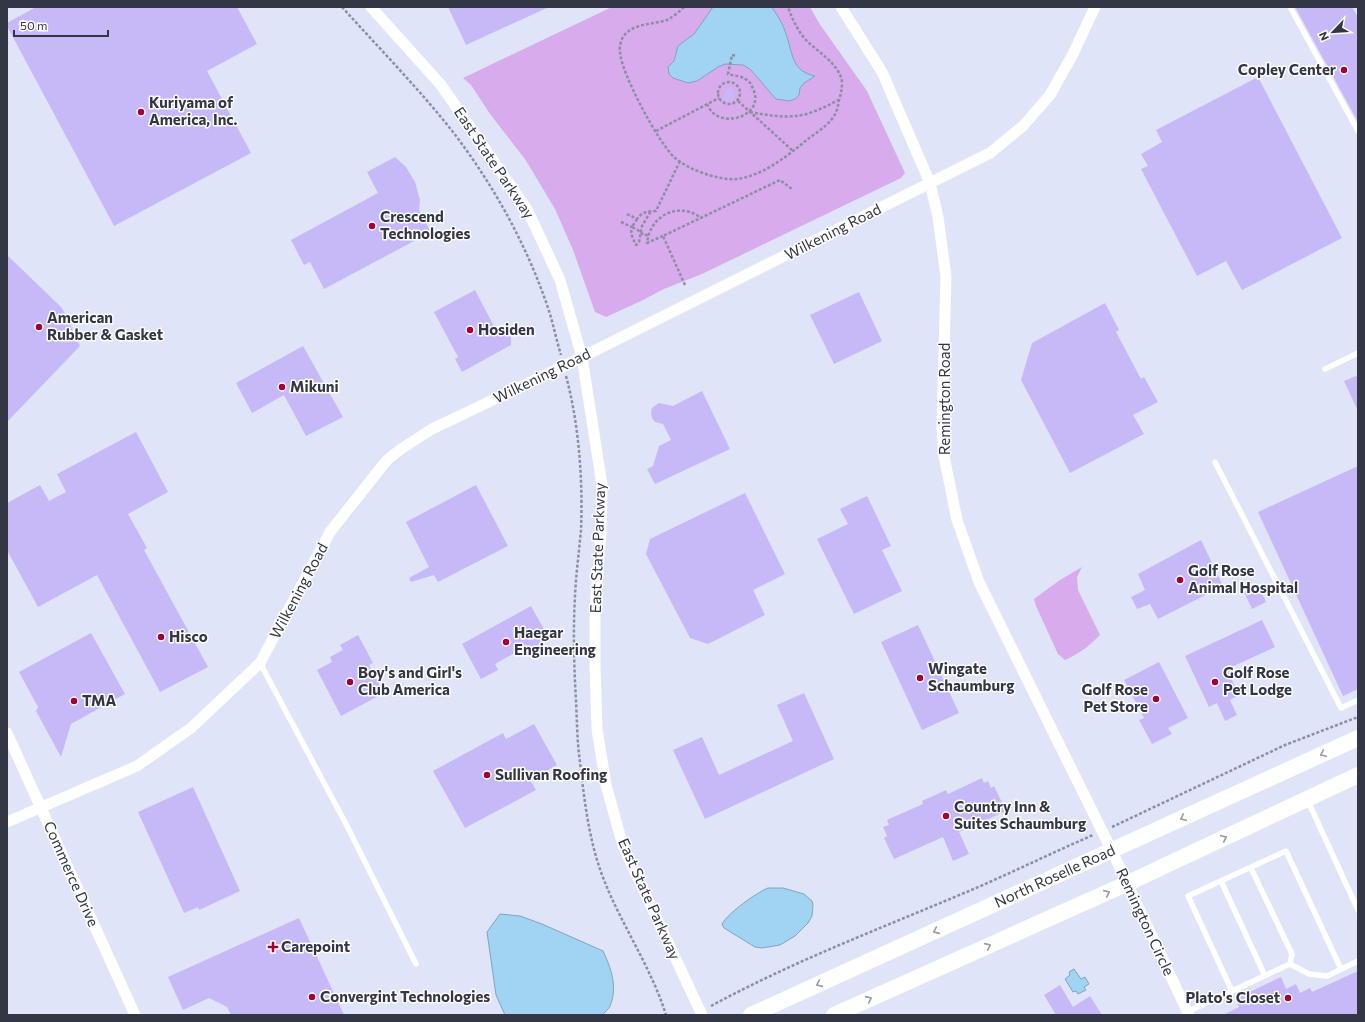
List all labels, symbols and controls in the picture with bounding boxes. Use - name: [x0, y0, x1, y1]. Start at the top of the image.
- scale bar: [14, 12, 108, 38]
- north arrow: [1313, 12, 1353, 52]
- text: 50 m: [20, 18, 48, 32]
- text: N: [1316, 30, 1331, 43]
- place label: Copley Center: [1238, 60, 1336, 78]
- marker: Copley Center: [1339, 65, 1349, 75]
- place label: Kuriyama of America, Inc.: [149, 93, 238, 128]
- street label: East State Parkway: [451, 103, 539, 222]
- marker: Kuriyama of America, Inc.: [136, 107, 146, 117]
- street label: Wilkening Road: [781, 199, 884, 263]
- place label: Crescend Technologies: [380, 207, 470, 242]
- marker: Crescend Technologies: [367, 221, 377, 231]
- place label: American Rubber & Gasket: [47, 308, 163, 343]
- place label: Hosiden: [478, 320, 535, 338]
- marker: American Rubber & Gasket: [34, 322, 44, 332]
- marker: Hosiden: [465, 325, 475, 335]
- street label: Remington Road: [935, 343, 953, 455]
- street label: Wilkening Road: [490, 344, 593, 406]
- place label: Mikuni: [290, 377, 339, 395]
- marker: Mikuni: [277, 382, 287, 392]
- street label: East State Parkway: [586, 482, 608, 614]
- street label: Wilkening Road: [265, 540, 331, 641]
- place label: Golf Rose Animal Hospital: [1188, 561, 1298, 596]
- marker: Golf Rose Animal Hospital: [1175, 575, 1185, 585]
- place label: Haegar Engineering: [514, 623, 596, 658]
- place label: Hisco: [169, 627, 208, 645]
- marker: Hisco: [156, 632, 166, 642]
- marker: Haegar Engineering: [501, 637, 511, 647]
- place label: Wingate Schaumburg: [928, 659, 1014, 694]
- place label: Boy's and Girl's Club America: [358, 663, 462, 698]
- place label: Golf Rose Pet Lodge: [1223, 663, 1292, 698]
- marker: Wingate Schaumburg: [915, 673, 925, 683]
- marker: Boy's and Girl's Club America: [345, 677, 355, 687]
- marker: Golf Rose Pet Lodge: [1210, 677, 1220, 687]
- place label: Golf Rose Pet Store: [1081, 680, 1148, 715]
- place label: TMA: [82, 691, 116, 709]
- marker: Golf Rose Pet Store: [1151, 694, 1161, 704]
- marker: TMA: [69, 696, 79, 706]
- one-way arrow: [1319, 749, 1327, 757]
- place label: Sullivan Roofing: [495, 765, 607, 783]
- marker: Sullivan Roofing: [482, 770, 492, 780]
- place label: Country Inn & Suites Schaumburg: [954, 797, 1086, 832]
- marker: Country Inn & Suites Schaumburg: [941, 811, 951, 821]
- one-way arrow: [1180, 814, 1187, 822]
- street label: Commerce Drive: [41, 818, 103, 929]
- street label: East State Parkway: [615, 835, 685, 962]
- one-way arrow: [1220, 835, 1228, 843]
- street label: North Roselle Road: [991, 840, 1118, 911]
- street label: Remington Circle: [1113, 865, 1179, 978]
- one-way arrow: [1103, 889, 1110, 897]
- one-way arrow: [932, 926, 940, 934]
- place label: Carepoint: [281, 937, 350, 955]
- marker: Carepoint: [268, 942, 278, 952]
- one-way arrow: [984, 943, 991, 951]
- one-way arrow: [815, 979, 823, 987]
- place label: Convergint Technologies: [320, 987, 490, 1005]
- place label: Plato's Closet: [1185, 988, 1280, 1006]
- marker: Convergint Technologies: [307, 992, 317, 1002]
- marker: Plato's Closet: [1283, 993, 1293, 1003]
- one-way arrow: [865, 996, 873, 1004]

